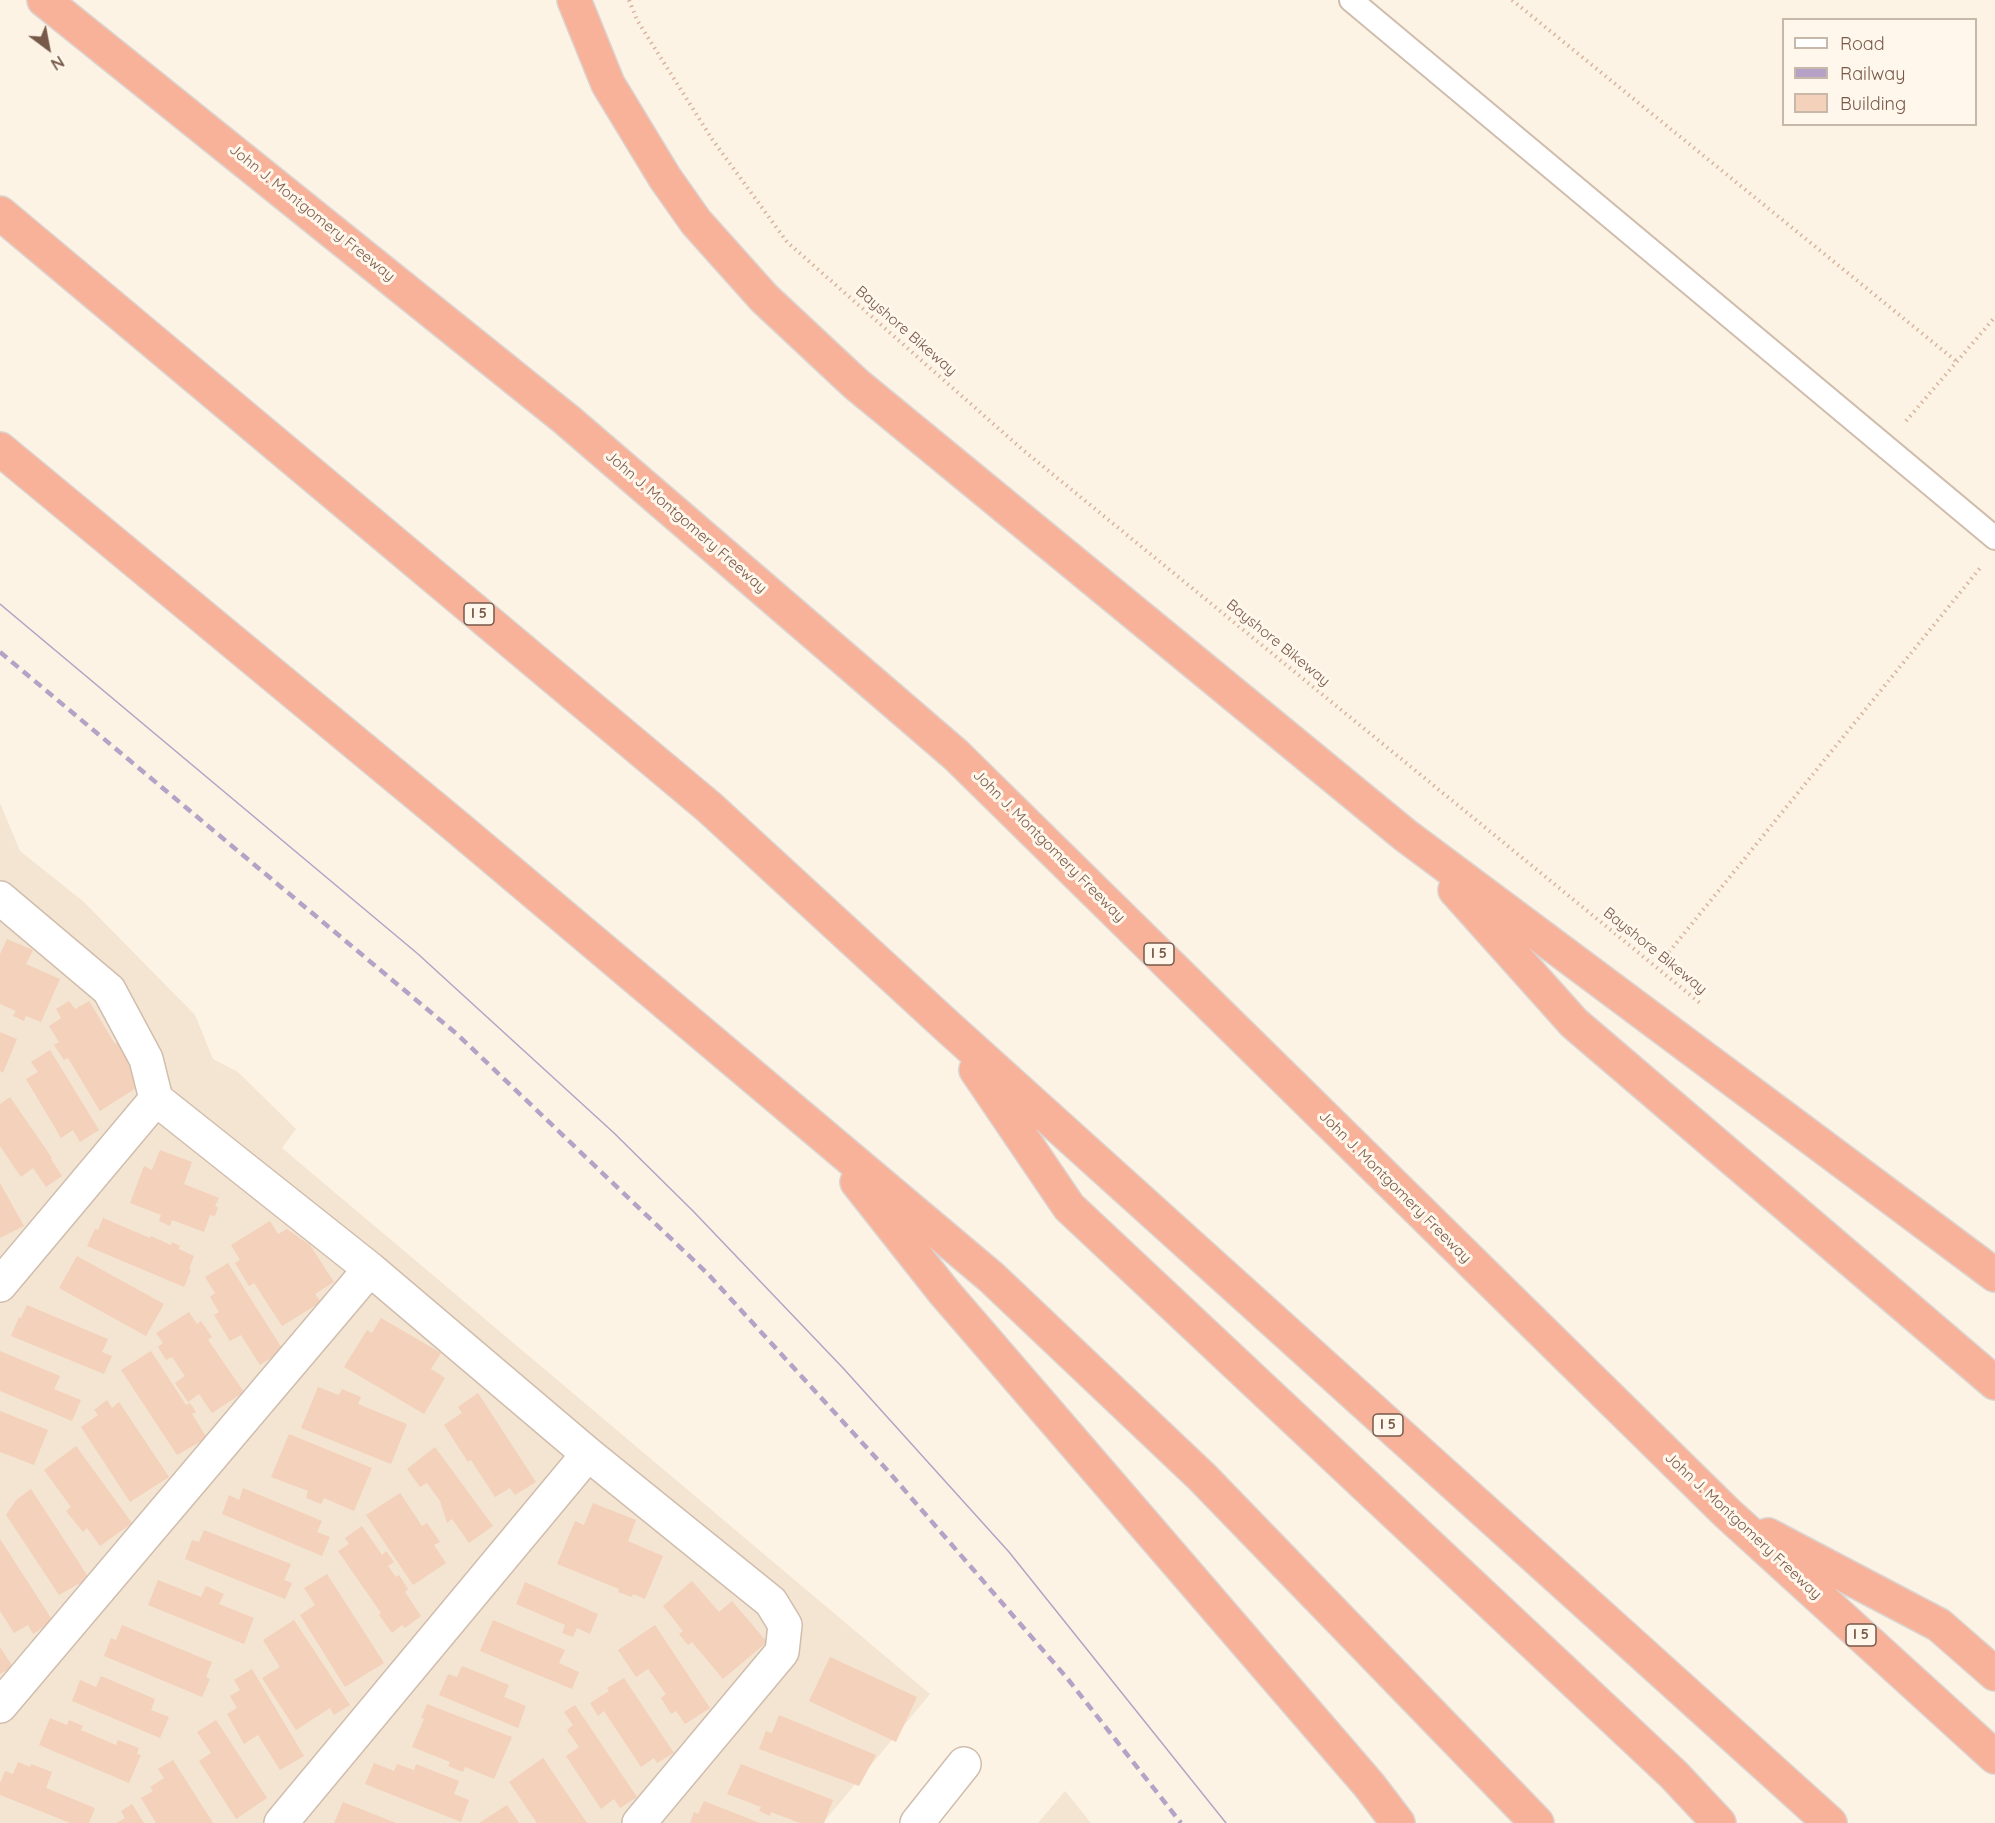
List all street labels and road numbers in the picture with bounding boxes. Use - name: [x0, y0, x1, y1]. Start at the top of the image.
- street label: John J. Montgomery Freeway: [226, 141, 398, 285]
- street label: Bayshore Bikeway: [852, 282, 960, 380]
- street label: John J. Montgomery Freeway: [602, 447, 770, 597]
- street label: Bayshore Bikeway: [1223, 596, 1333, 690]
- road number: I 5: [464, 603, 494, 625]
- street label: John J. Montgomery Freeway: [969, 766, 1129, 926]
- street label: Bayshore Bikeway: [1600, 904, 1710, 998]
- road number: I 5: [1144, 943, 1174, 965]
- street label: John J. Montgomery Freeway: [1315, 1107, 1475, 1267]
- road number: I 5: [1373, 1414, 1403, 1436]
- street label: John J. Montgomery Freeway: [1661, 1449, 1825, 1603]
- road number: I 5: [1846, 1624, 1876, 1646]

